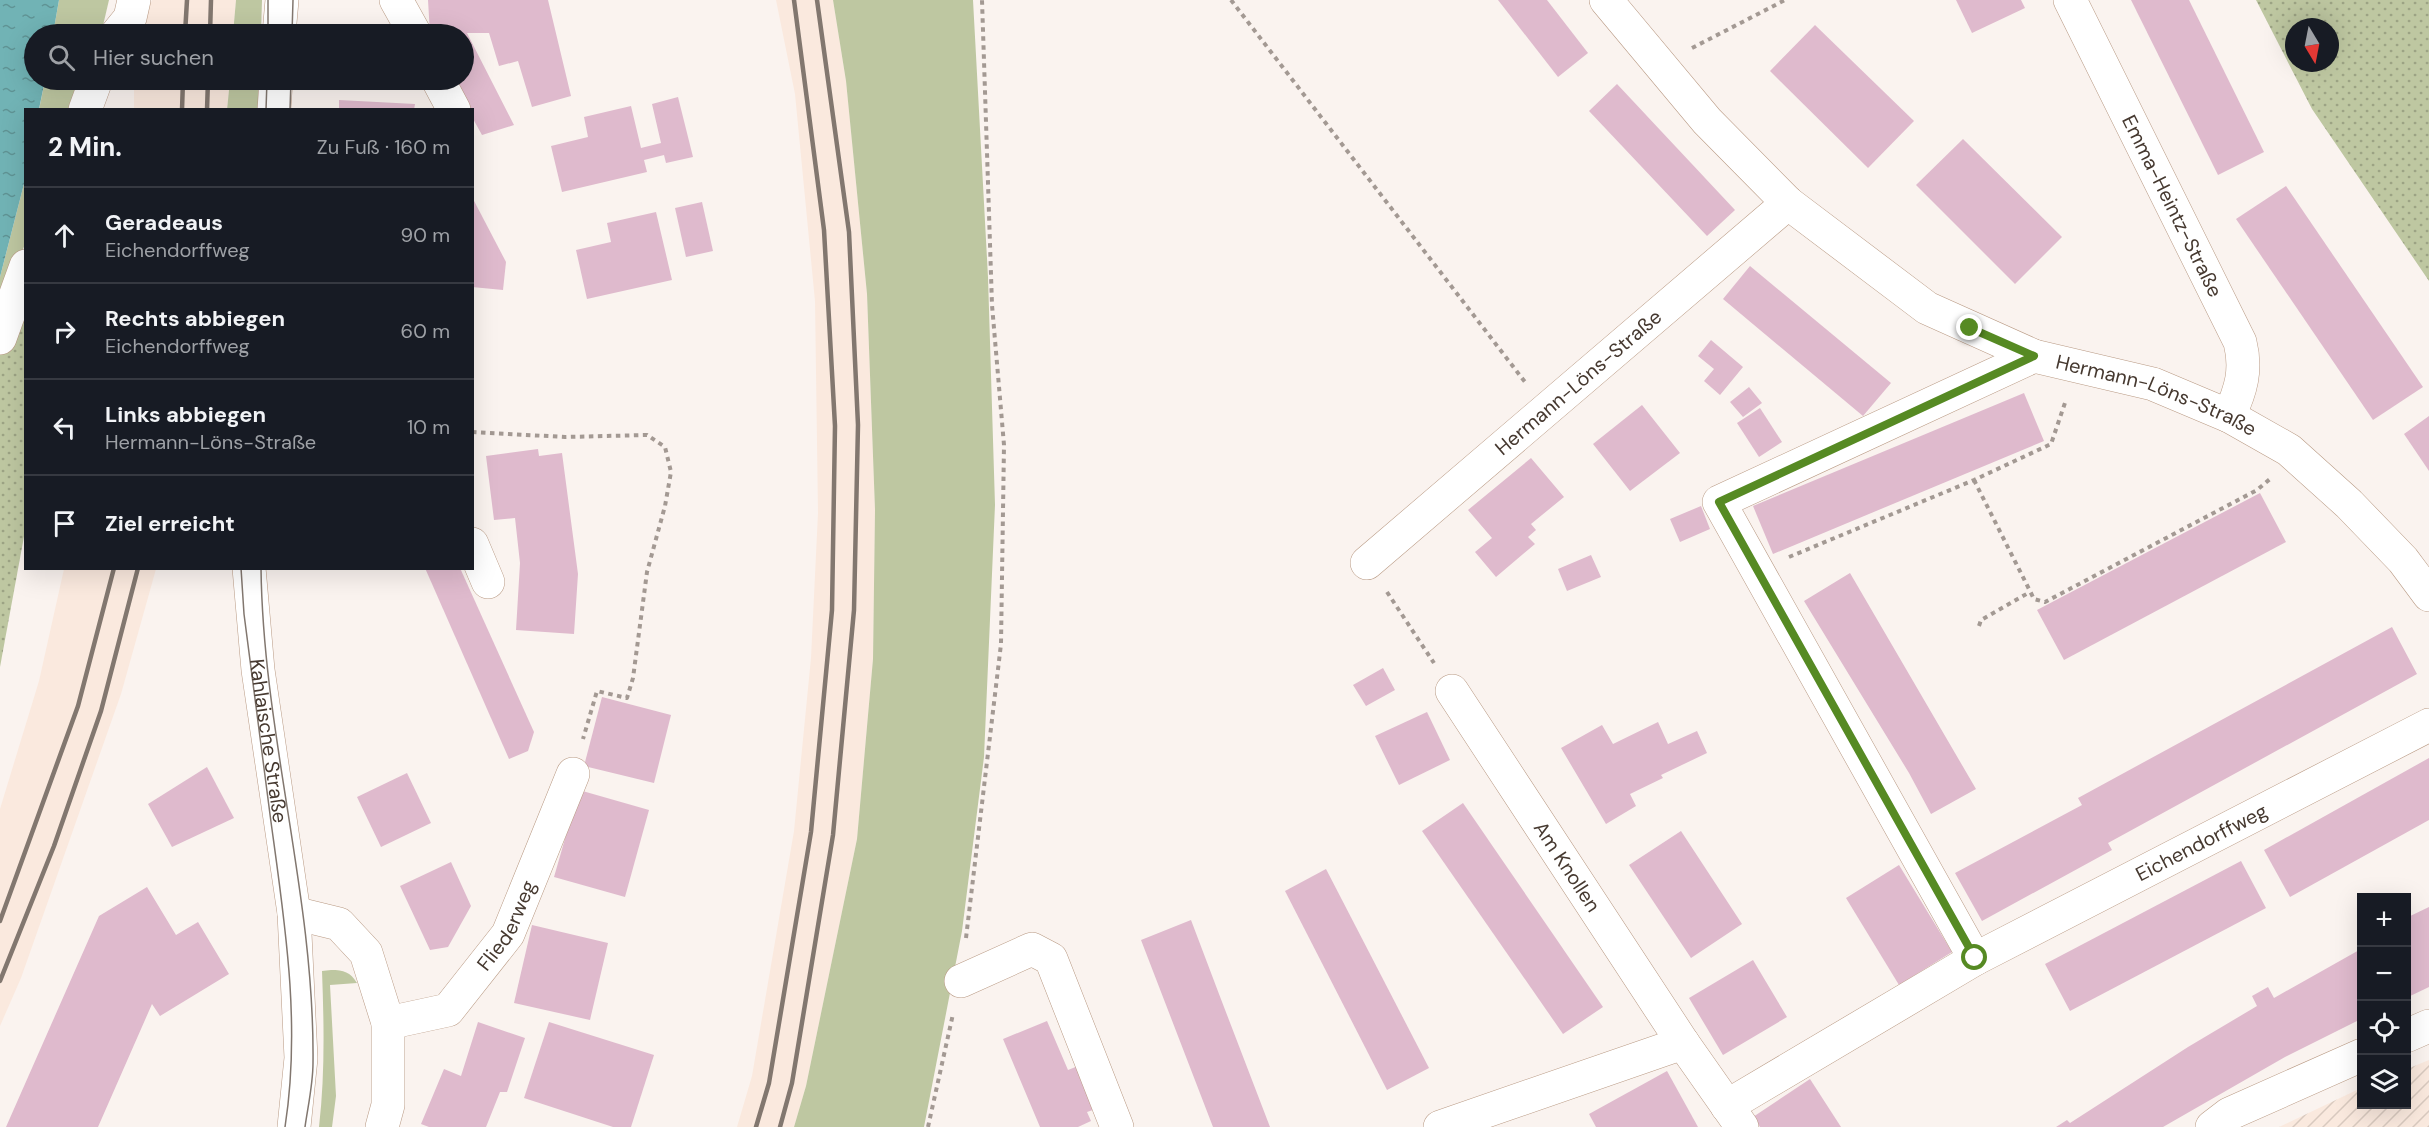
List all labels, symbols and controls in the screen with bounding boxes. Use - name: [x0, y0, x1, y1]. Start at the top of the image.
- north arrow: [2285, 18, 2339, 72]
- search box: [24, 24, 474, 90]
- icon: search: [45, 41, 78, 74]
- text: Hier suchen: [93, 43, 214, 72]
- street label: Emma-Heintz-Straße: [2116, 111, 2229, 301]
- text: 2 Min.: [48, 130, 122, 164]
- text: Zu Fuß · 160 m: [317, 134, 450, 160]
- text: Geradeaus: [105, 208, 223, 237]
- icon: ahead: [48, 219, 81, 252]
- text: 90 m: [401, 222, 450, 248]
- text: Eichendorffweg: [105, 237, 250, 263]
- text: Rechts abbiegen: [105, 304, 285, 333]
- street label: Hermann-Löns-Straße: [1490, 304, 1667, 461]
- route end: [1956, 314, 1982, 340]
- icon: right: [48, 315, 81, 348]
- text: 60 m: [401, 318, 450, 344]
- text: Eichendorffweg: [105, 333, 250, 359]
- street label: Hermann-Löns-Straße: [2053, 349, 2261, 442]
- text: Links abbiegen: [105, 400, 266, 429]
- icon: left: [48, 411, 81, 444]
- text: 10 m: [407, 414, 450, 440]
- text: Hermann-Löns-Straße: [105, 429, 316, 455]
- icon: arrive: [48, 507, 81, 540]
- text: Ziel erreicht: [105, 509, 235, 538]
- street label: Kahlaische Straße: [244, 658, 293, 825]
- street label: Eichendorffweg: [2131, 798, 2272, 887]
- street label: Am Knollen: [1528, 816, 1606, 917]
- street label: Fliederweg: [471, 876, 541, 976]
- map controls: [2357, 893, 2411, 1109]
- button: +: [2357, 893, 2411, 947]
- route start: [1961, 944, 1987, 970]
- button: −: [2357, 947, 2411, 1001]
- button: locate: [2357, 1001, 2411, 1055]
- button: layers: [2357, 1055, 2411, 1109]

